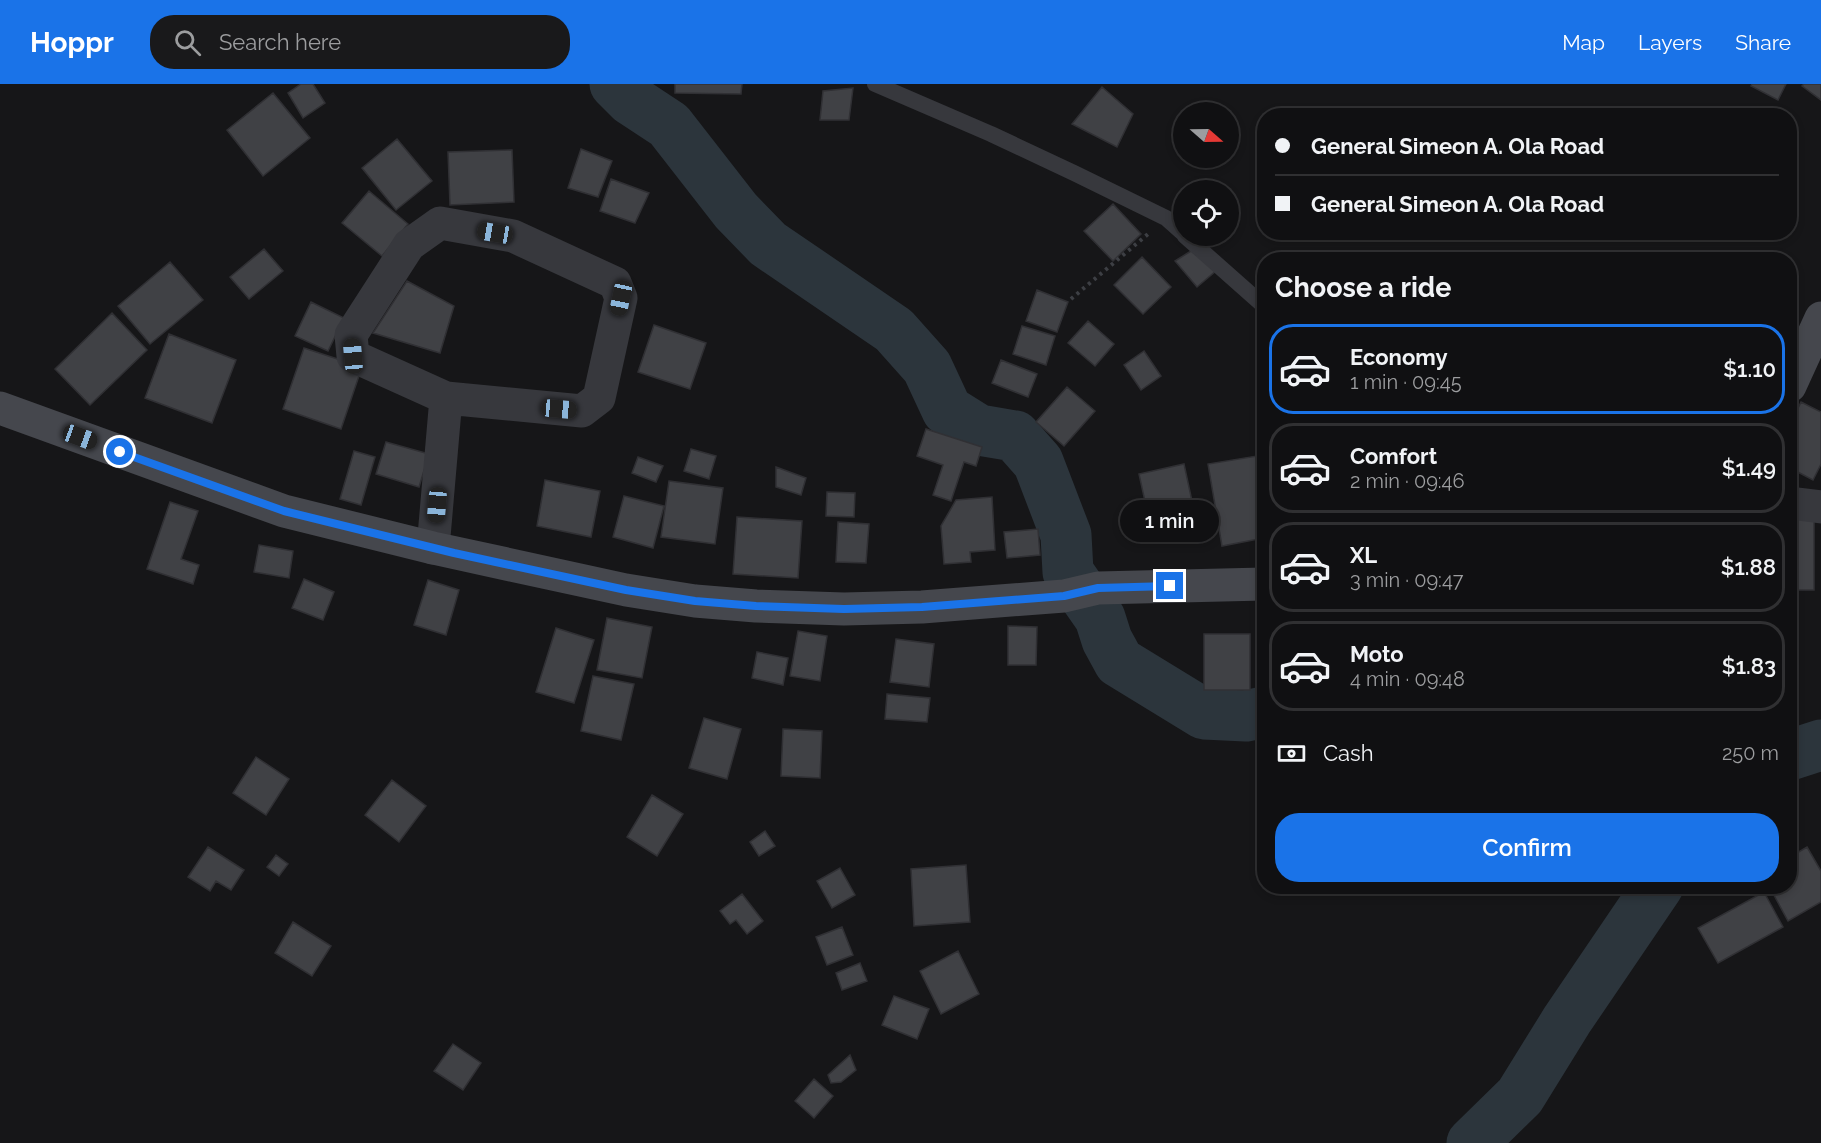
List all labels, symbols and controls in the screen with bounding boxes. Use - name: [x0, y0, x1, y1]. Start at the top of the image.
- search box: [150, 15, 570, 69]
- text: Hoppr: [30, 26, 114, 59]
- icon: search: [171, 26, 204, 59]
- text: Search here: [219, 29, 341, 55]
- text: Map: [1562, 30, 1605, 55]
- text: Layers: [1638, 30, 1702, 55]
- text: Share: [1735, 30, 1791, 55]
- north arrow: [1173, 102, 1239, 168]
- map controls: [1173, 102, 1239, 246]
- text: General Simeon A. Ola Road: [1311, 133, 1604, 159]
- button: locate: [1173, 180, 1239, 246]
- text: General Simeon A. Ola Road: [1311, 191, 1604, 217]
- car: [476, 221, 514, 245]
- text: Choose a ride: [1275, 272, 1451, 303]
- car: [608, 279, 634, 317]
- car: [342, 337, 364, 375]
- icon: car: [1278, 342, 1332, 396]
- text: Economy: [1350, 344, 1448, 370]
- text: $1.10: [1723, 356, 1776, 382]
- text: 1 min · 09:45: [1350, 370, 1462, 394]
- car: [540, 398, 578, 420]
- car: [60, 422, 100, 452]
- route start: [106, 438, 133, 465]
- icon: car: [1278, 441, 1332, 495]
- text: Comfort: [1350, 443, 1437, 469]
- text: $1.49: [1722, 455, 1776, 481]
- text: 2 min · 09:46: [1350, 469, 1465, 493]
- car: [426, 486, 448, 524]
- callout: 1 min: [1120, 499, 1220, 541]
- text: 1 min: [1145, 509, 1194, 533]
- icon: car: [1278, 540, 1332, 594]
- text: XL: [1350, 542, 1377, 568]
- text: $1.88: [1721, 554, 1776, 580]
- text: 3 min · 09:47: [1350, 568, 1463, 592]
- route end: [1156, 572, 1183, 599]
- icon: car: [1278, 639, 1332, 693]
- text: Moto: [1350, 641, 1404, 667]
- text: $1.83: [1722, 653, 1776, 679]
- text: 4 min · 09:48: [1350, 667, 1465, 691]
- icon: cash: [1275, 737, 1308, 770]
- text: Cash: [1323, 740, 1374, 766]
- text: 250 m: [1722, 741, 1779, 765]
- button: Confirm: [1275, 813, 1779, 882]

